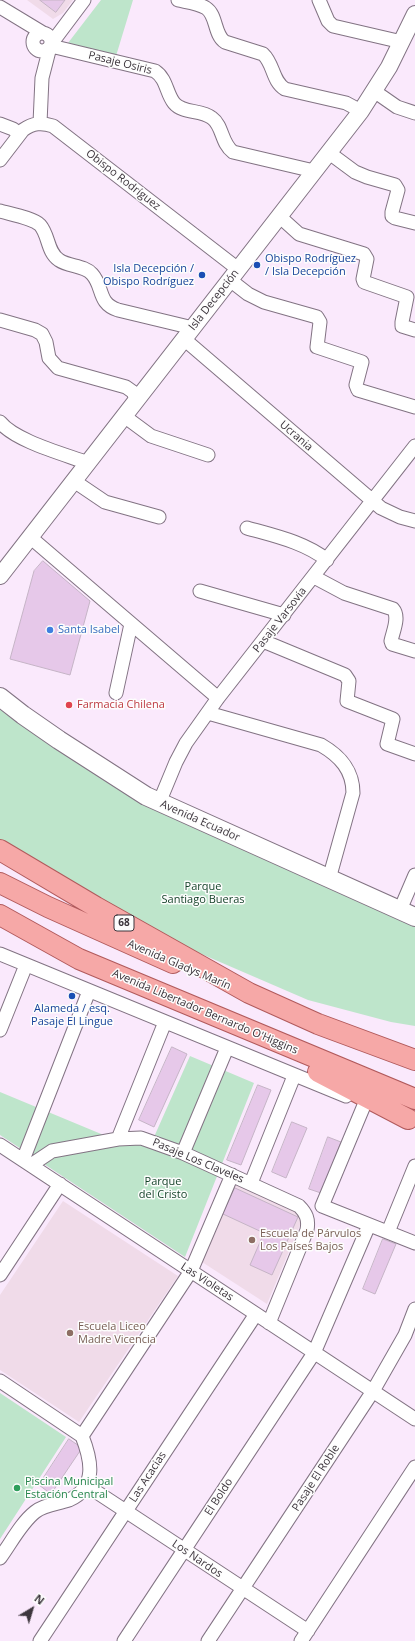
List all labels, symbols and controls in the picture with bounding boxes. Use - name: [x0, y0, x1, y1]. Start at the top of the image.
- street label: Pasaje Osiris: [87, 49, 153, 77]
- street label: Obispo Rodríguez: [83, 147, 163, 213]
- place label: Obispo Rodríguez / Isla Decepción: [265, 252, 356, 278]
- marker: Obispo Rodríguez / Isla Decepción: [252, 260, 262, 270]
- place label: Isla Decepción / Obispo Rodríguez: [103, 262, 194, 288]
- street label: Isla Decepción: [186, 267, 242, 333]
- marker: Isla Decepción / Obispo Rodríguez: [197, 270, 207, 280]
- street label: Ucrania: [277, 418, 315, 454]
- street label: Pasaje Varsovia: [250, 585, 310, 655]
- place label: Santa Isabel: [58, 623, 120, 637]
- marker: Santa Isabel: [45, 625, 55, 635]
- place label: Farmacia Chilena: [77, 698, 165, 712]
- marker: Farmacia Chilena: [64, 700, 74, 710]
- street label: Avenida Ecuador: [158, 797, 242, 845]
- park label: Parque Santiago Bueras: [161, 880, 245, 906]
- road number: 68: [114, 915, 134, 931]
- street label: Avenida Gladys Marín: [125, 937, 233, 993]
- street label: Avenida Libertador Bernardo O'Higgins: [110, 967, 300, 1057]
- marker: Alameda / esq. Pasaje El Lingue: [67, 991, 77, 1001]
- place label: Alameda / esq. Pasaje El Lingue: [31, 1002, 113, 1028]
- street label: Pasaje Los Claveles: [150, 1136, 246, 1186]
- park label: Parque del Cristo: [139, 1175, 187, 1201]
- place label: Escuela de Párvulos Los Países Bajos: [260, 1227, 361, 1253]
- marker: Escuela de Párvulos Los Países Bajos: [247, 1235, 257, 1245]
- street label: Las Violetas: [178, 1260, 236, 1304]
- place label: Escuela Liceo Madre Vicencia: [78, 1320, 156, 1346]
- marker: Escuela Liceo Madre Vicencia: [65, 1328, 75, 1338]
- street label: Pasaje El Roble: [290, 1442, 342, 1514]
- street label: Las Acacias: [127, 1449, 169, 1505]
- place label: Piscina Municipal Estación Central: [25, 1475, 113, 1501]
- street label: El Boldo: [202, 1476, 236, 1518]
- marker: Piscina Municipal Estación Central: [12, 1483, 22, 1493]
- street label: Los Nardos: [169, 1537, 225, 1581]
- north arrow: [12, 1589, 52, 1629]
- text: N: [32, 1590, 48, 1608]

